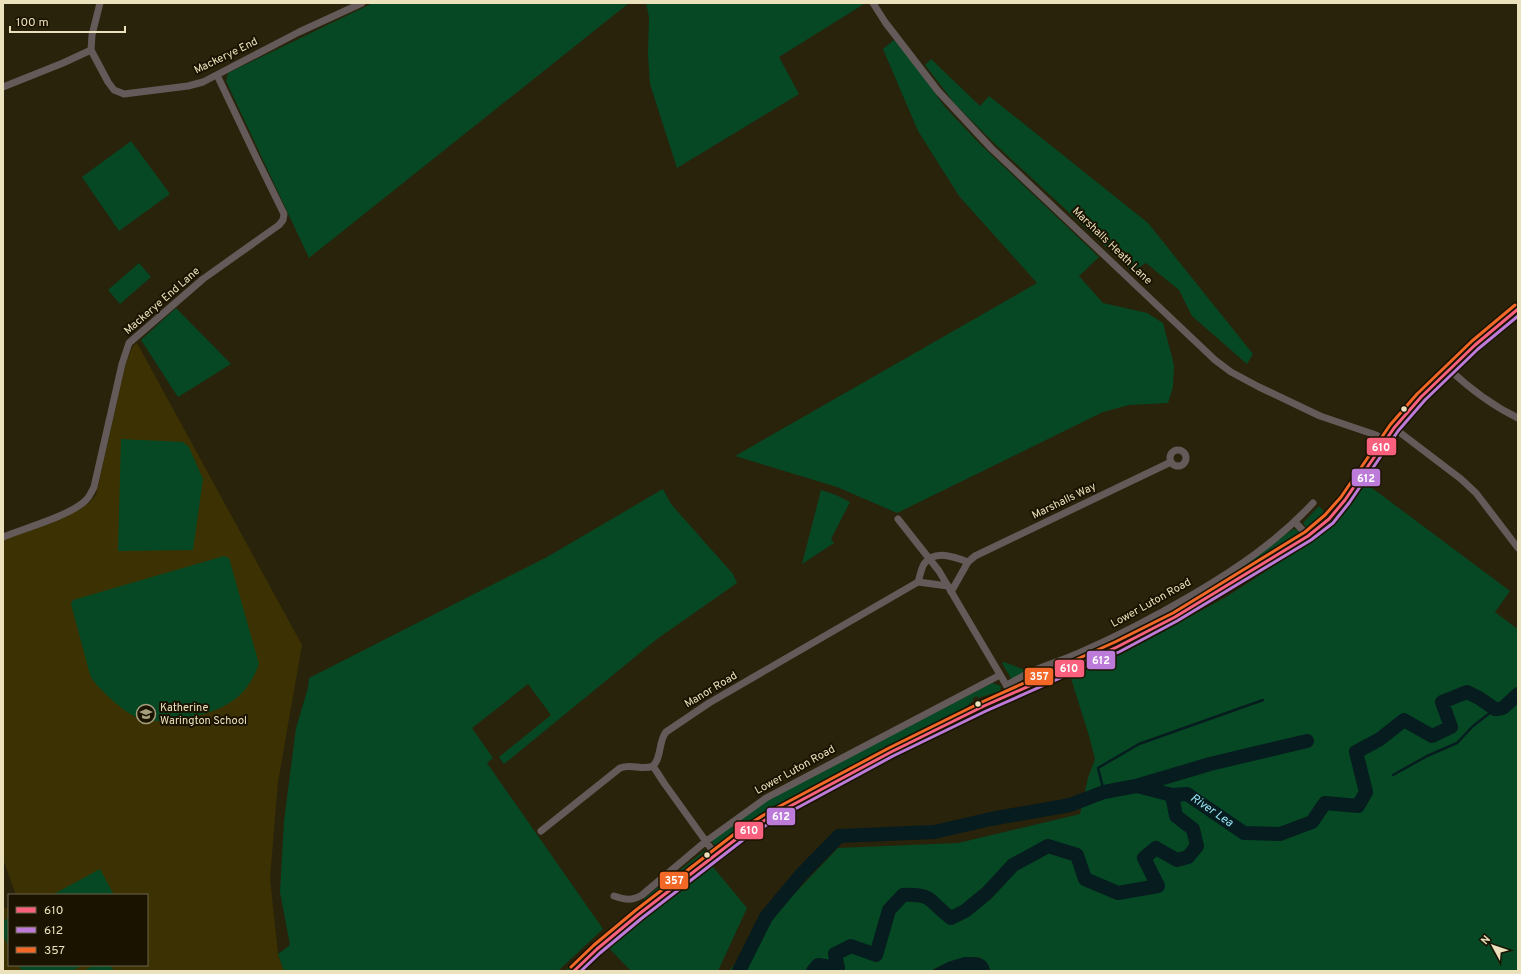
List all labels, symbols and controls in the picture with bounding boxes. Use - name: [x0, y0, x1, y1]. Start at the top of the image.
- scale bar: [10, 8, 125, 34]
- text: 100 m: [16, 15, 49, 31]
- street label: Mackerye End: [192, 35, 260, 77]
- street label: Marshalls Heath Lane: [1069, 204, 1155, 288]
- street label: Mackerye End Lane: [121, 264, 203, 338]
- unlabelled marker: [1399, 404, 1409, 414]
- line badge: 610: [1366, 437, 1397, 456]
- text: 610: [1372, 441, 1390, 455]
- line badge: 612: [1351, 468, 1381, 487]
- text: 612: [1357, 472, 1375, 486]
- street label: Marshalls Way: [1030, 479, 1099, 523]
- street label: Lower Luton Road: [1108, 575, 1194, 631]
- line badge: 612: [1086, 650, 1116, 670]
- text: 612: [1092, 654, 1110, 668]
- line badge: 610: [1054, 659, 1085, 678]
- text: 610: [1060, 662, 1078, 676]
- line badge: 357: [1024, 667, 1054, 686]
- street label: Manor Road: [682, 669, 740, 711]
- text: 357: [1029, 670, 1049, 684]
- unlabelled marker: [973, 699, 983, 709]
- place label: Katherine Warington School: [160, 701, 247, 728]
- school or university icon: Katherine Warington School: [135, 703, 157, 725]
- street label: Lower Luton Road: [752, 742, 838, 798]
- water label: River Lea: [1187, 790, 1237, 832]
- line badge: 612: [766, 807, 796, 826]
- text: 612: [772, 810, 790, 824]
- line badge: 610: [734, 821, 764, 840]
- text: 610: [740, 824, 758, 838]
- unlabelled marker: [702, 850, 712, 860]
- line badge: 357: [659, 871, 689, 890]
- text: 357: [664, 874, 684, 888]
- legend: [8, 894, 148, 966]
- text: 610: [44, 903, 63, 919]
- text: 612: [44, 923, 63, 939]
- north arrow: [1473, 926, 1513, 966]
- text: N: [1478, 933, 1494, 948]
- text: 357: [44, 943, 65, 959]

